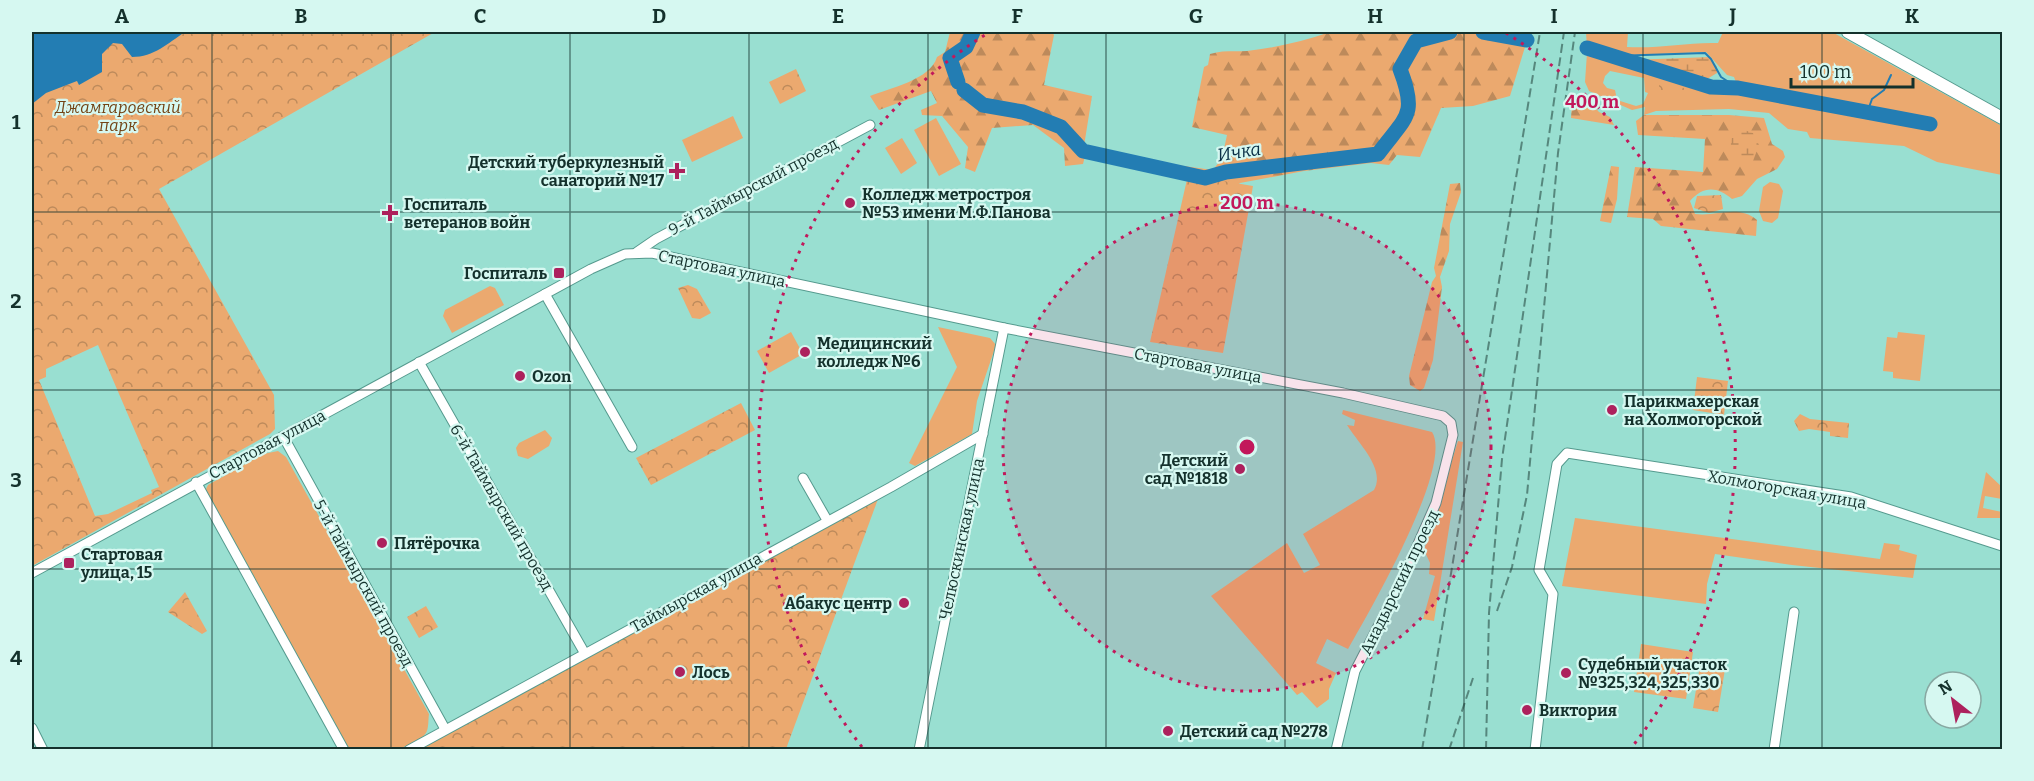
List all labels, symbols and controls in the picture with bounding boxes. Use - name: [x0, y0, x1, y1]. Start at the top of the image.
- text: A: [115, 4, 130, 28]
- text: B: [295, 4, 308, 28]
- text: C: [474, 4, 486, 28]
- text: D: [652, 4, 666, 28]
- text: E: [832, 4, 844, 28]
- text: F: [1011, 4, 1023, 28]
- text: G: [1189, 4, 1203, 28]
- text: H: [1367, 4, 1383, 28]
- text: I: [1550, 4, 1558, 28]
- text: J: [1729, 4, 1737, 28]
- text: K: [1905, 4, 1920, 28]
- scale bar: [1791, 51, 1912, 89]
- text: 100 m: [1800, 61, 1851, 83]
- text: 400 m: [1565, 91, 1619, 113]
- park label: Джамгаровский парк: [54, 98, 181, 135]
- text: 1: [12, 110, 21, 134]
- street label: 9-й Таймырский проезд: [665, 134, 841, 239]
- water label: Ичка: [1216, 138, 1262, 166]
- place label: Детский туберкулезный санаторий №17: [468, 153, 664, 190]
- marker: Детский туберкулезный санаторий №17: [668, 162, 686, 180]
- place label: Колледж метростроя №53 имени М.Ф.Панова: [862, 185, 1051, 222]
- text: 200 m: [1220, 192, 1274, 214]
- place label: Госпиталь ветеранов войн: [404, 195, 530, 232]
- marker: Колледж метростроя №53 имени М.Ф.Панова: [843, 196, 857, 210]
- marker: Госпиталь ветеранов войн: [381, 204, 399, 222]
- street label: Стартовая улица: [657, 246, 787, 291]
- place label: Госпиталь: [464, 264, 547, 283]
- marker: Госпиталь: [552, 266, 566, 280]
- text: 2: [10, 289, 22, 313]
- place label: Медицинский колледж №6: [817, 334, 932, 371]
- street label: Стартовая улица: [1132, 344, 1264, 387]
- marker: Медицинский колледж №6: [798, 345, 812, 359]
- place label: Ozon: [532, 367, 572, 386]
- marker: Ozon: [513, 369, 527, 383]
- place label: Парикмахерская на Холмогорской: [1624, 392, 1762, 429]
- marker: Парикмахерская на Холмогорской: [1605, 403, 1619, 417]
- street label: Стартовая улица: [206, 406, 329, 483]
- street label: 6-й Таймырский проезд: [446, 421, 557, 594]
- centre of rings: [1237, 437, 1257, 457]
- place label: Детский сад №1818: [1145, 451, 1228, 488]
- street label: Челюскинская улица: [935, 456, 988, 622]
- marker: Детский сад №1818: [1233, 462, 1247, 476]
- street label: Холмогорская улица: [1706, 466, 1868, 513]
- text: 3: [10, 468, 22, 492]
- street label: 5-й Таймырский проезд: [310, 496, 418, 670]
- street label: Анадырский проезд: [1356, 506, 1443, 658]
- place label: Пятёрочка: [394, 534, 480, 553]
- marker: Пятёрочка: [375, 536, 389, 550]
- place label: Стартовая улица, 15: [80, 545, 163, 582]
- street label: Таймырская улица: [627, 548, 765, 636]
- marker: Стартовая улица, 15: [62, 556, 76, 570]
- place label: Абакус центр: [784, 594, 892, 613]
- marker: Абакус центр: [897, 596, 911, 610]
- text: 4: [10, 646, 22, 670]
- place label: Судебный участок №325,324,325,330: [1578, 655, 1727, 692]
- place label: Лось: [692, 663, 730, 682]
- marker: Лось: [673, 665, 687, 679]
- marker: Судебный участок №325,324,325,330: [1559, 666, 1573, 680]
- north arrow: [1923, 670, 1983, 730]
- text: N: [1935, 676, 1956, 699]
- place label: Виктория: [1539, 701, 1617, 720]
- marker: Виктория: [1520, 703, 1534, 717]
- place label: Детский сад №278: [1180, 722, 1328, 741]
- marker: Детский сад №278: [1161, 724, 1175, 738]

